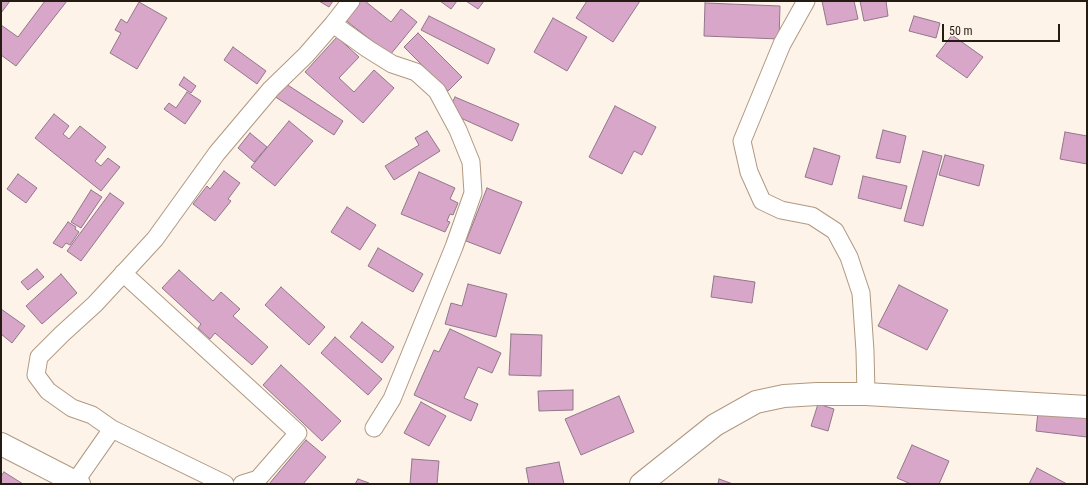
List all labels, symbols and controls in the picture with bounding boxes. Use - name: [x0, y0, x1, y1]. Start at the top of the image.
- scale bar: [944, 16, 1062, 42]
- text: 50 m: [949, 24, 973, 38]

